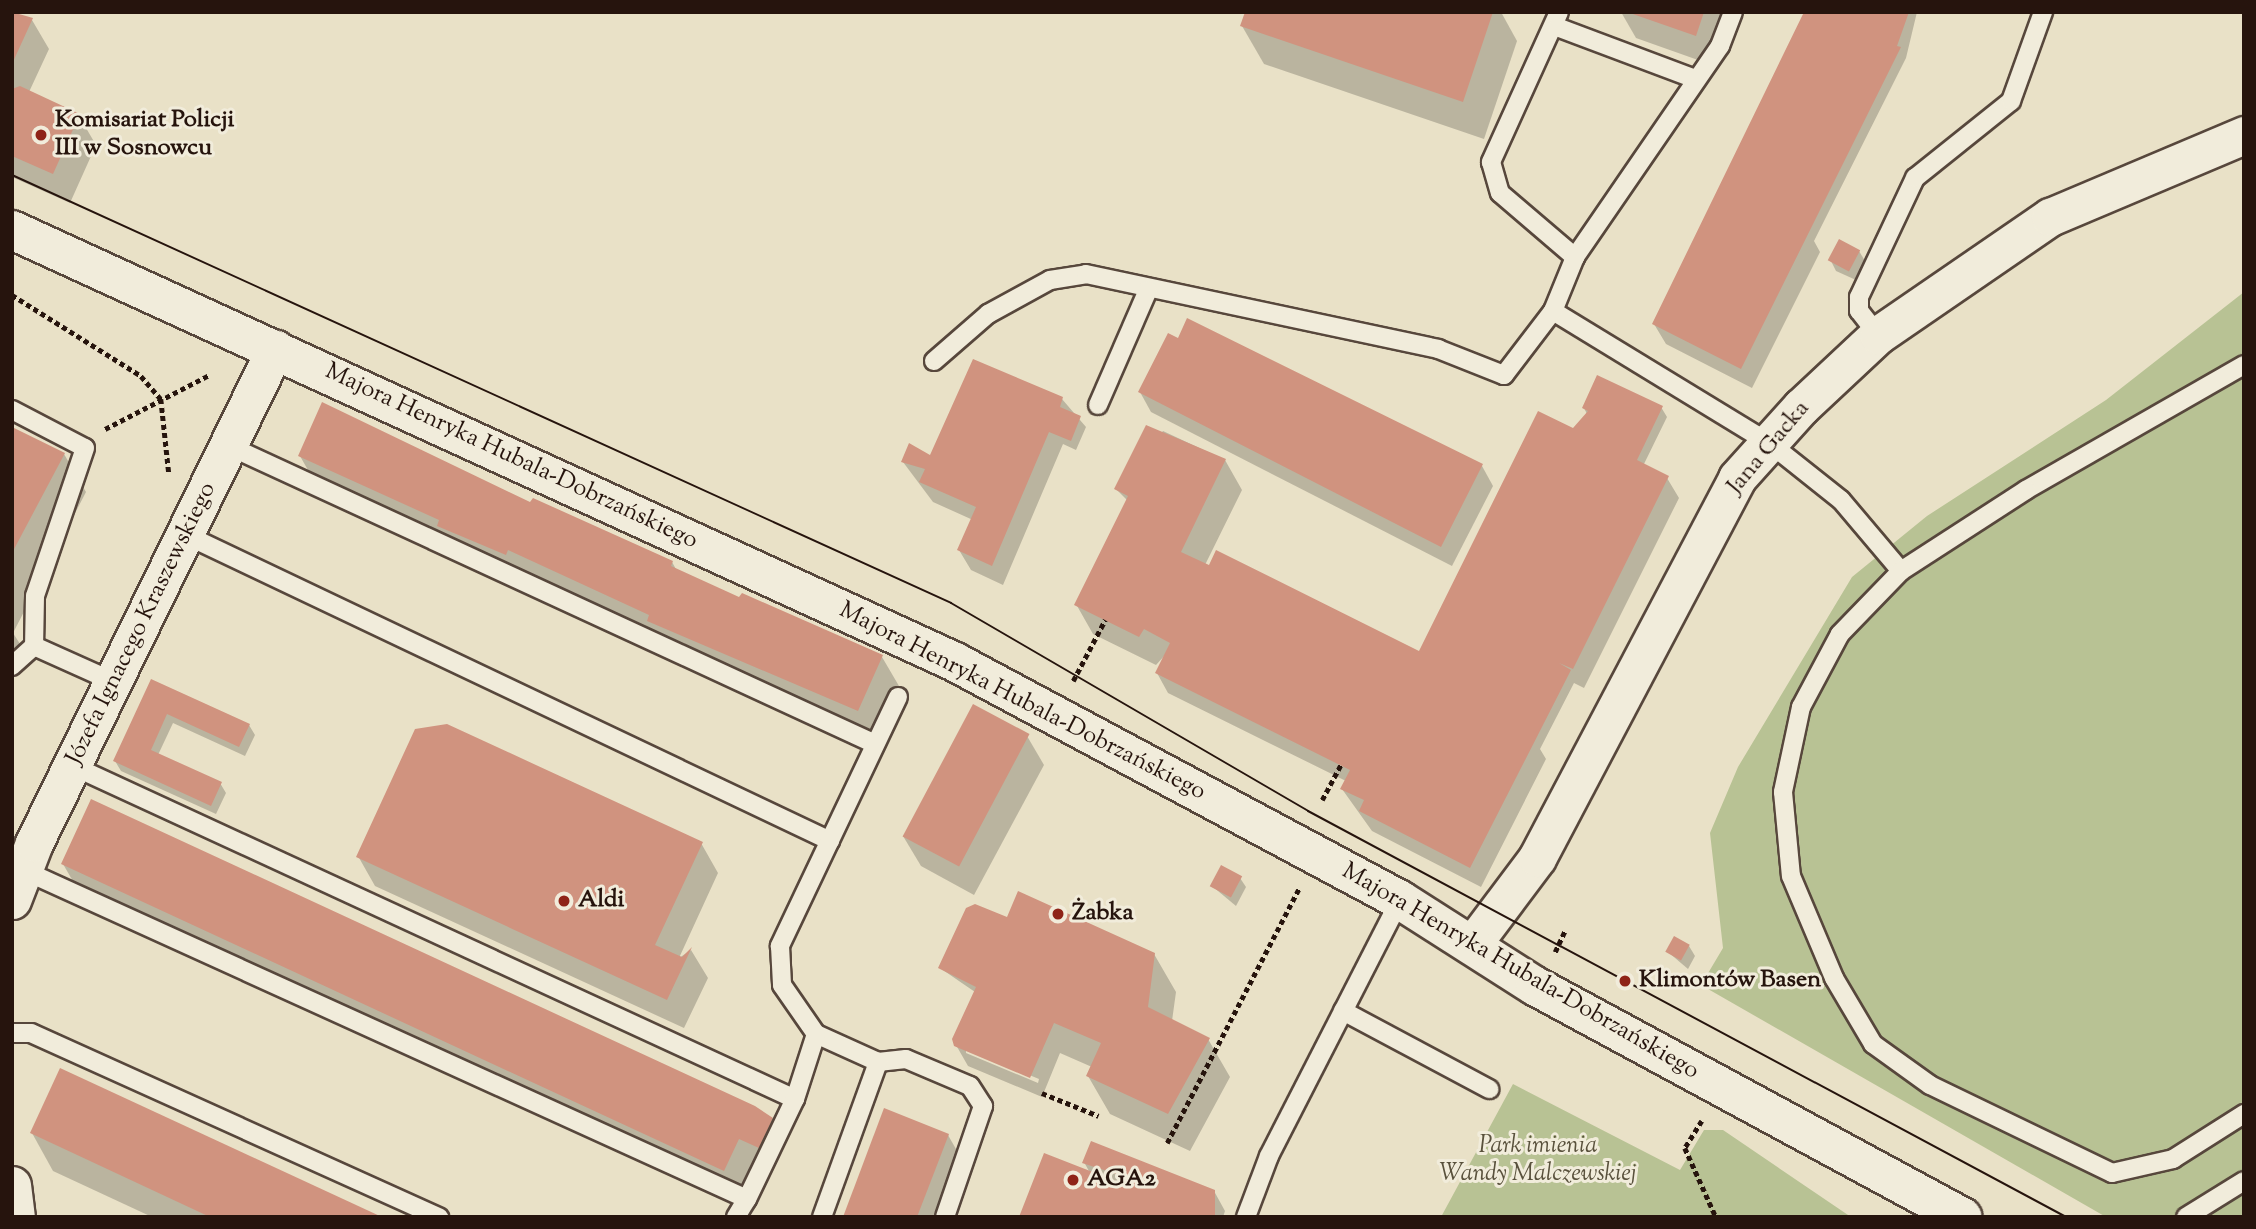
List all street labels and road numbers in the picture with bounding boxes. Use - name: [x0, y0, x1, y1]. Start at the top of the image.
- street label: Majora Henryka Hubala-Dobrzańskiego: [320, 358, 702, 556]
- street label: Jana Gacka: [1721, 395, 1817, 501]
- street label: Józefa Ignacego Kraszewskiego: [61, 478, 223, 770]
- street label: Majora Henryka Hubala-Dobrzańskiego: [834, 597, 1210, 807]
- street label: Majora Henryka Hubala-Dobrzańskiego: [1336, 858, 1704, 1086]

